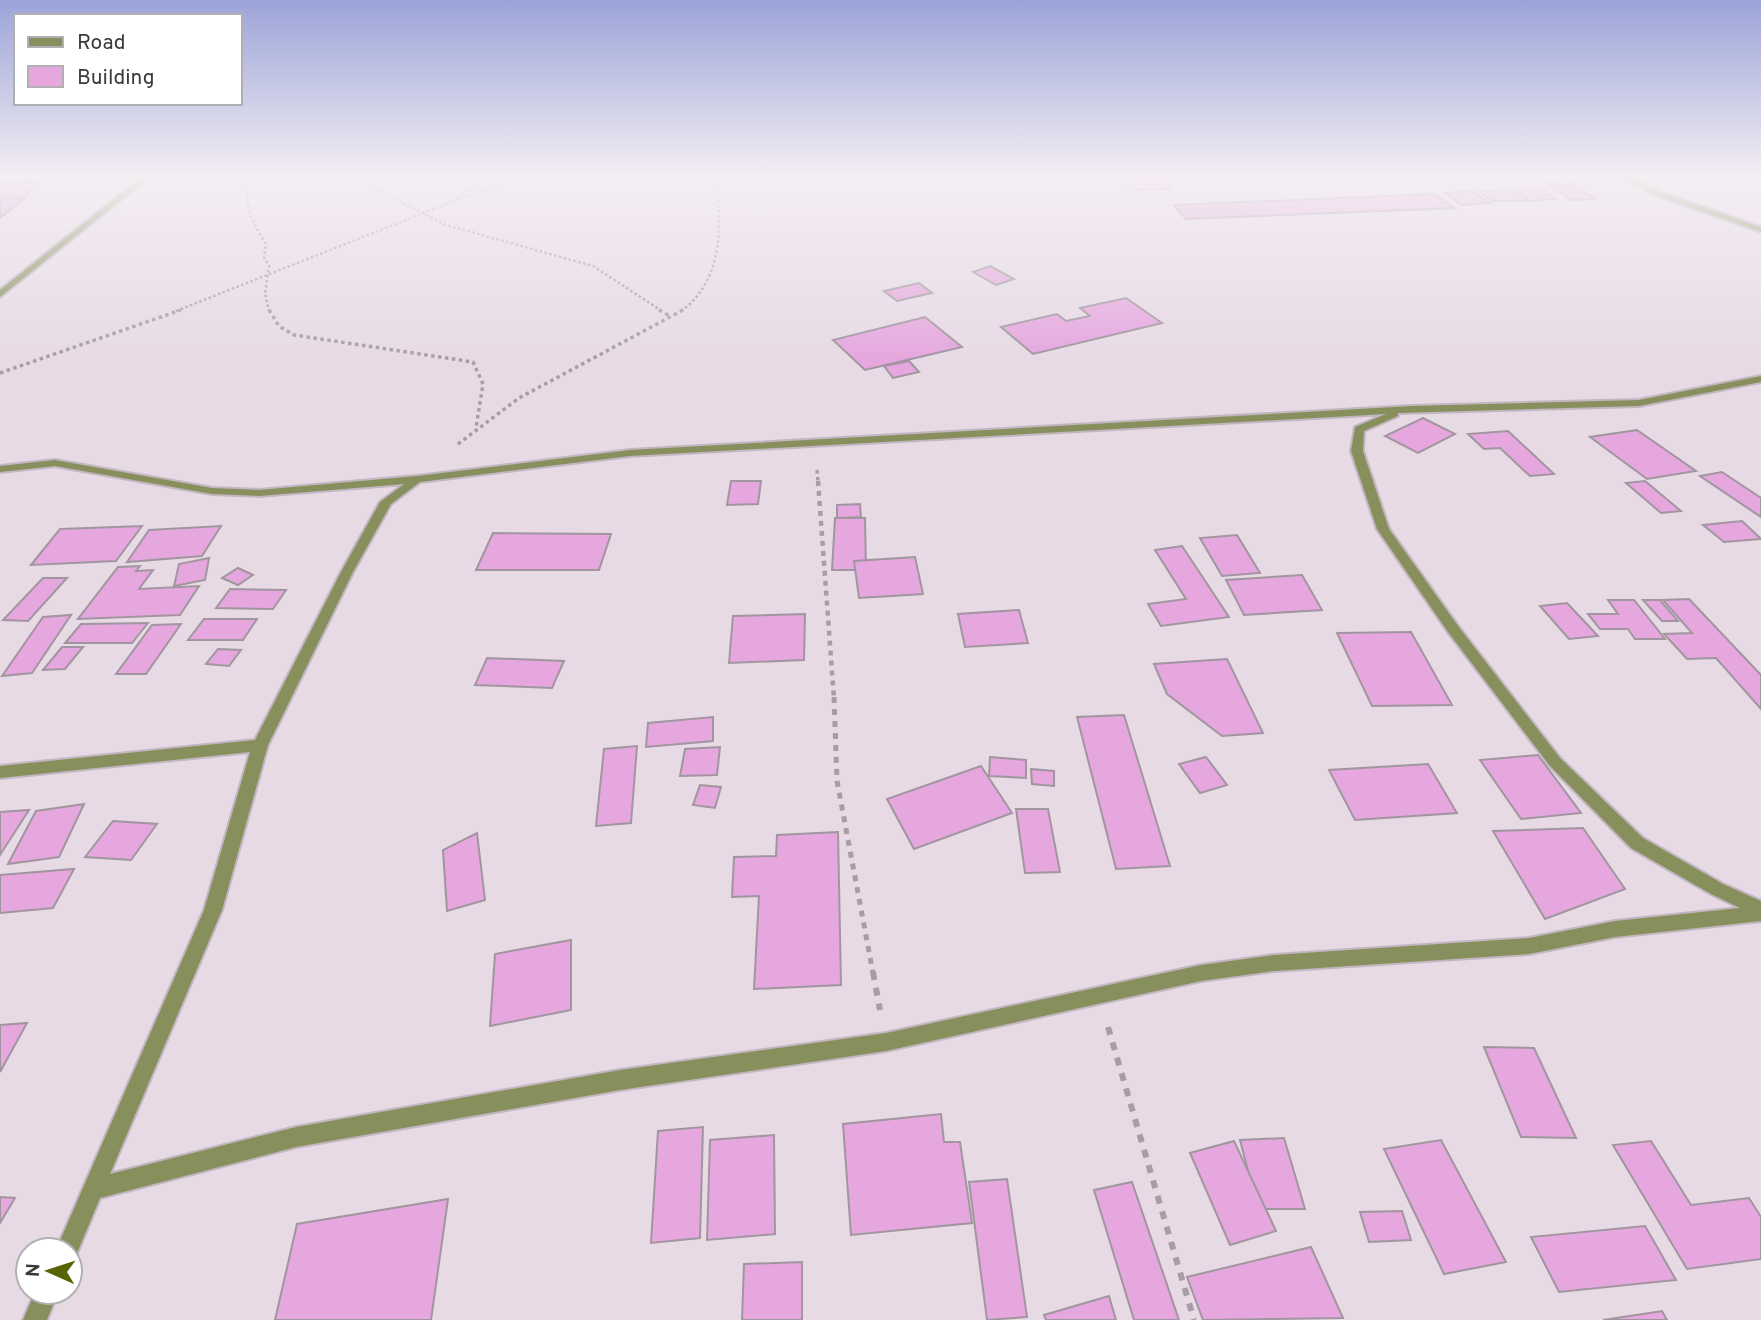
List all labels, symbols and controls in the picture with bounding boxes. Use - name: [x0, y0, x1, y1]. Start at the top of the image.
- legend: [14, 14, 242, 105]
- text: Road: [77, 30, 126, 57]
- text: Building: [77, 65, 155, 92]
- north arrow: [14, 1236, 84, 1306]
- text: N: [22, 1263, 46, 1278]

